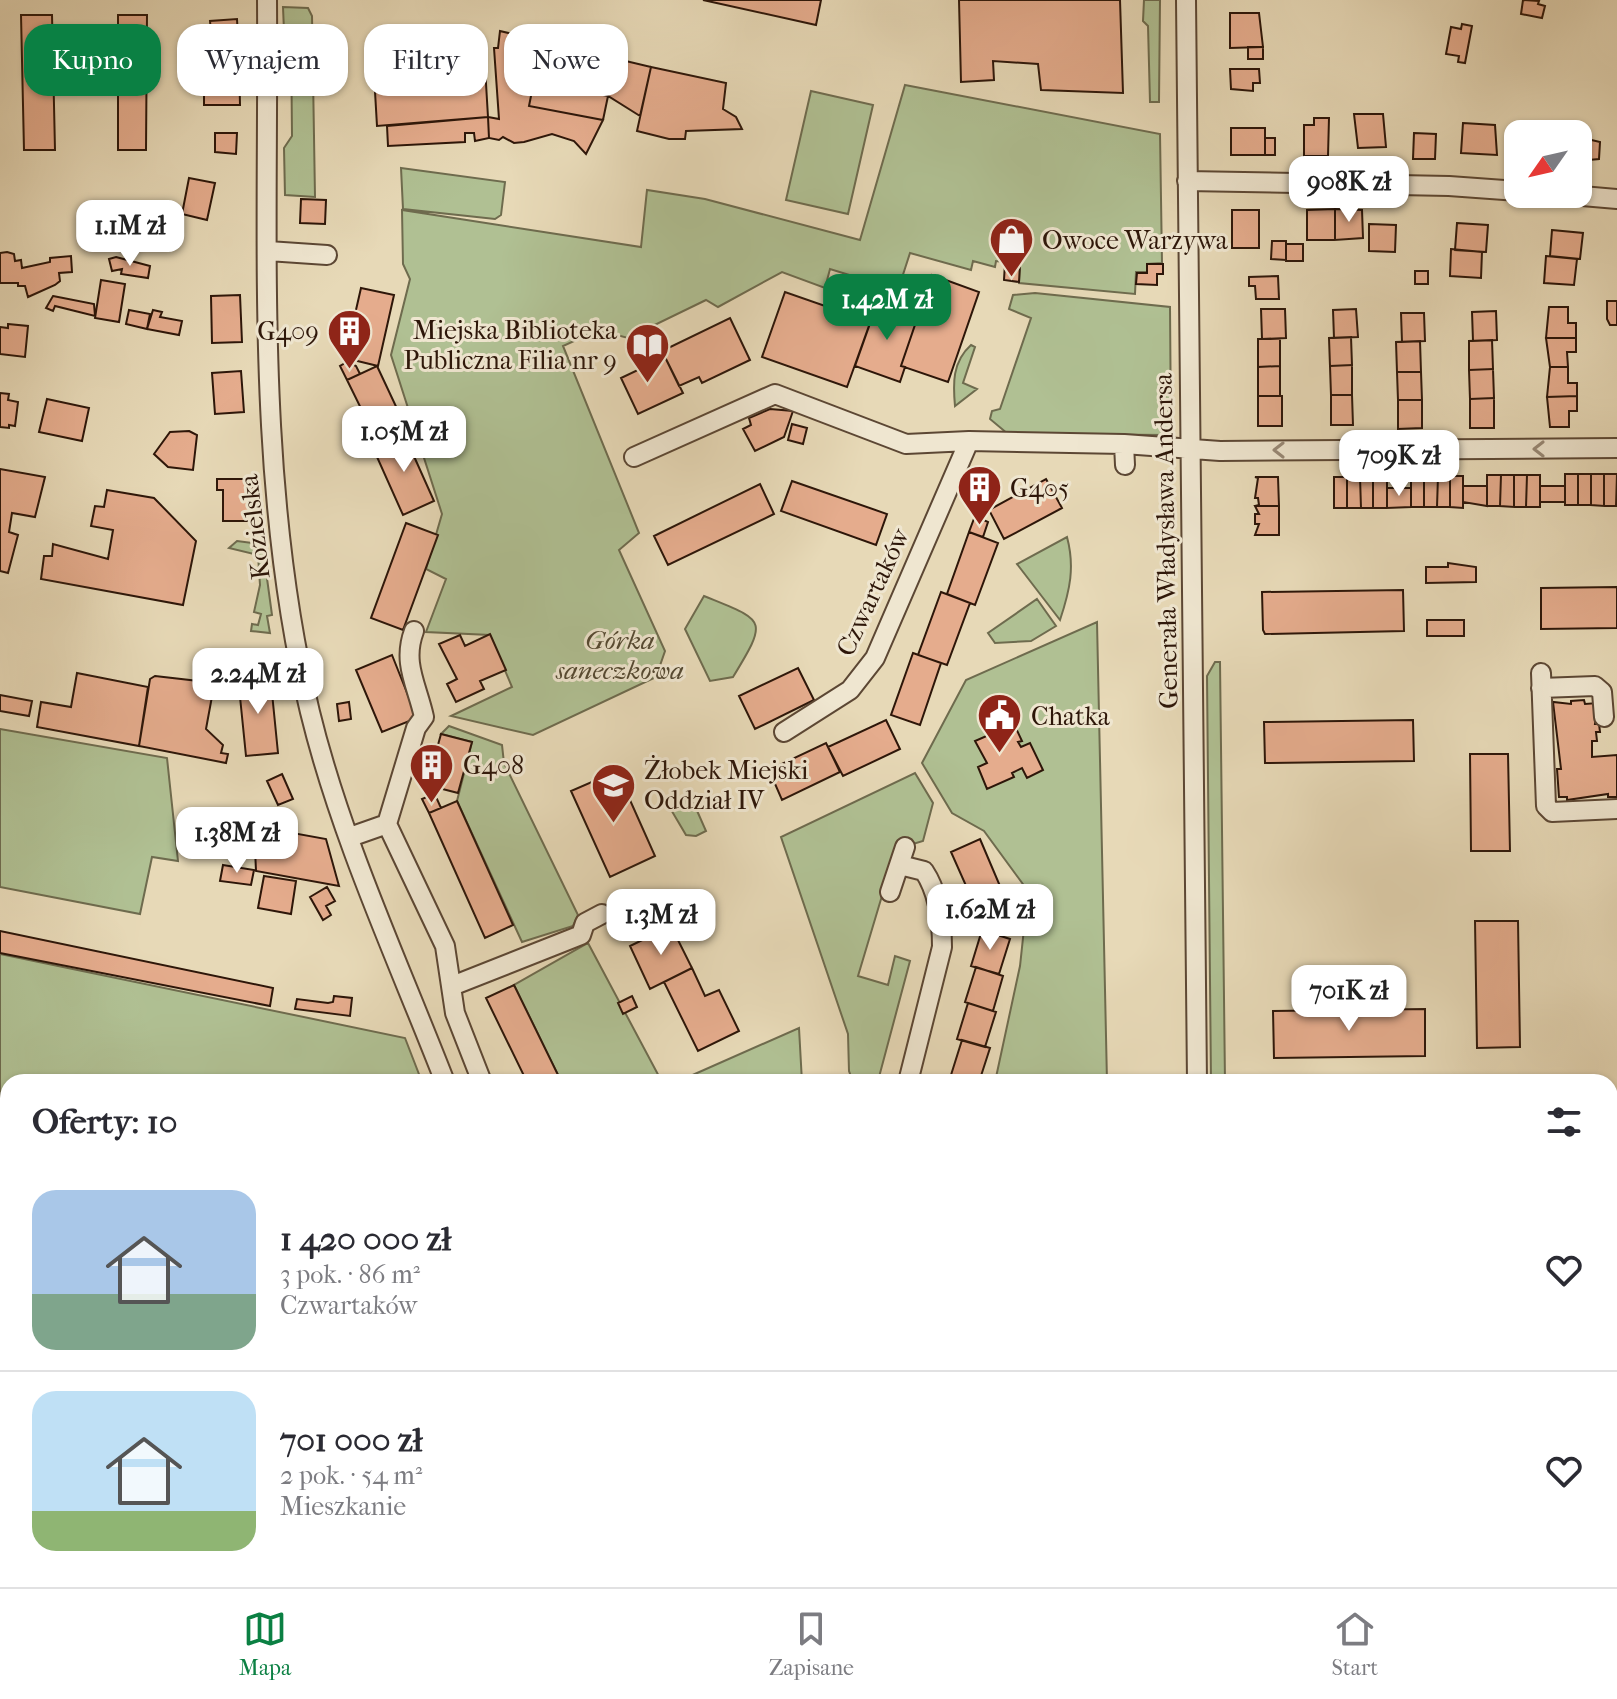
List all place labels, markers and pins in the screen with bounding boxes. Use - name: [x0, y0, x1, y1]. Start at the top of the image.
- pin: 908K zł: [1275, 156, 1423, 224]
- pin: 1.1M zł: [56, 200, 204, 268]
- shop icon: Owoce Warzywa: [987, 216, 1035, 279]
- place label: Owoce Warzywa: [1042, 225, 1229, 256]
- pin: 1.42M zł: [804, 274, 970, 342]
- building icon: G409: [326, 307, 374, 370]
- place label: Miejska Biblioteka Publiczna Filia nr 9: [404, 315, 618, 376]
- place label: G409: [257, 316, 319, 347]
- library icon: Miejska Biblioteka Publiczna Filia nr 9: [624, 321, 672, 384]
- pin: 1.05M zł: [321, 406, 487, 474]
- pin: 709K zł: [1325, 430, 1473, 498]
- building icon: G405: [955, 464, 1003, 527]
- place label: G405: [1010, 473, 1069, 504]
- pin: 2.24M zł: [175, 648, 341, 716]
- public building icon: Chatka: [976, 692, 1024, 755]
- place label: Chatka: [1031, 701, 1111, 732]
- building icon: G408: [408, 741, 456, 804]
- place label: G408: [463, 750, 524, 781]
- place label: Żłobek Miejski Oddział IV: [644, 754, 809, 816]
- school or university icon: Żłobek Miejski Oddział IV: [589, 761, 637, 824]
- pin: 1.38M zł: [154, 807, 320, 875]
- pin: 1.62M zł: [907, 884, 1073, 952]
- pin: 1.3M zł: [587, 889, 735, 957]
- pin: 701K zł: [1275, 965, 1423, 1033]

